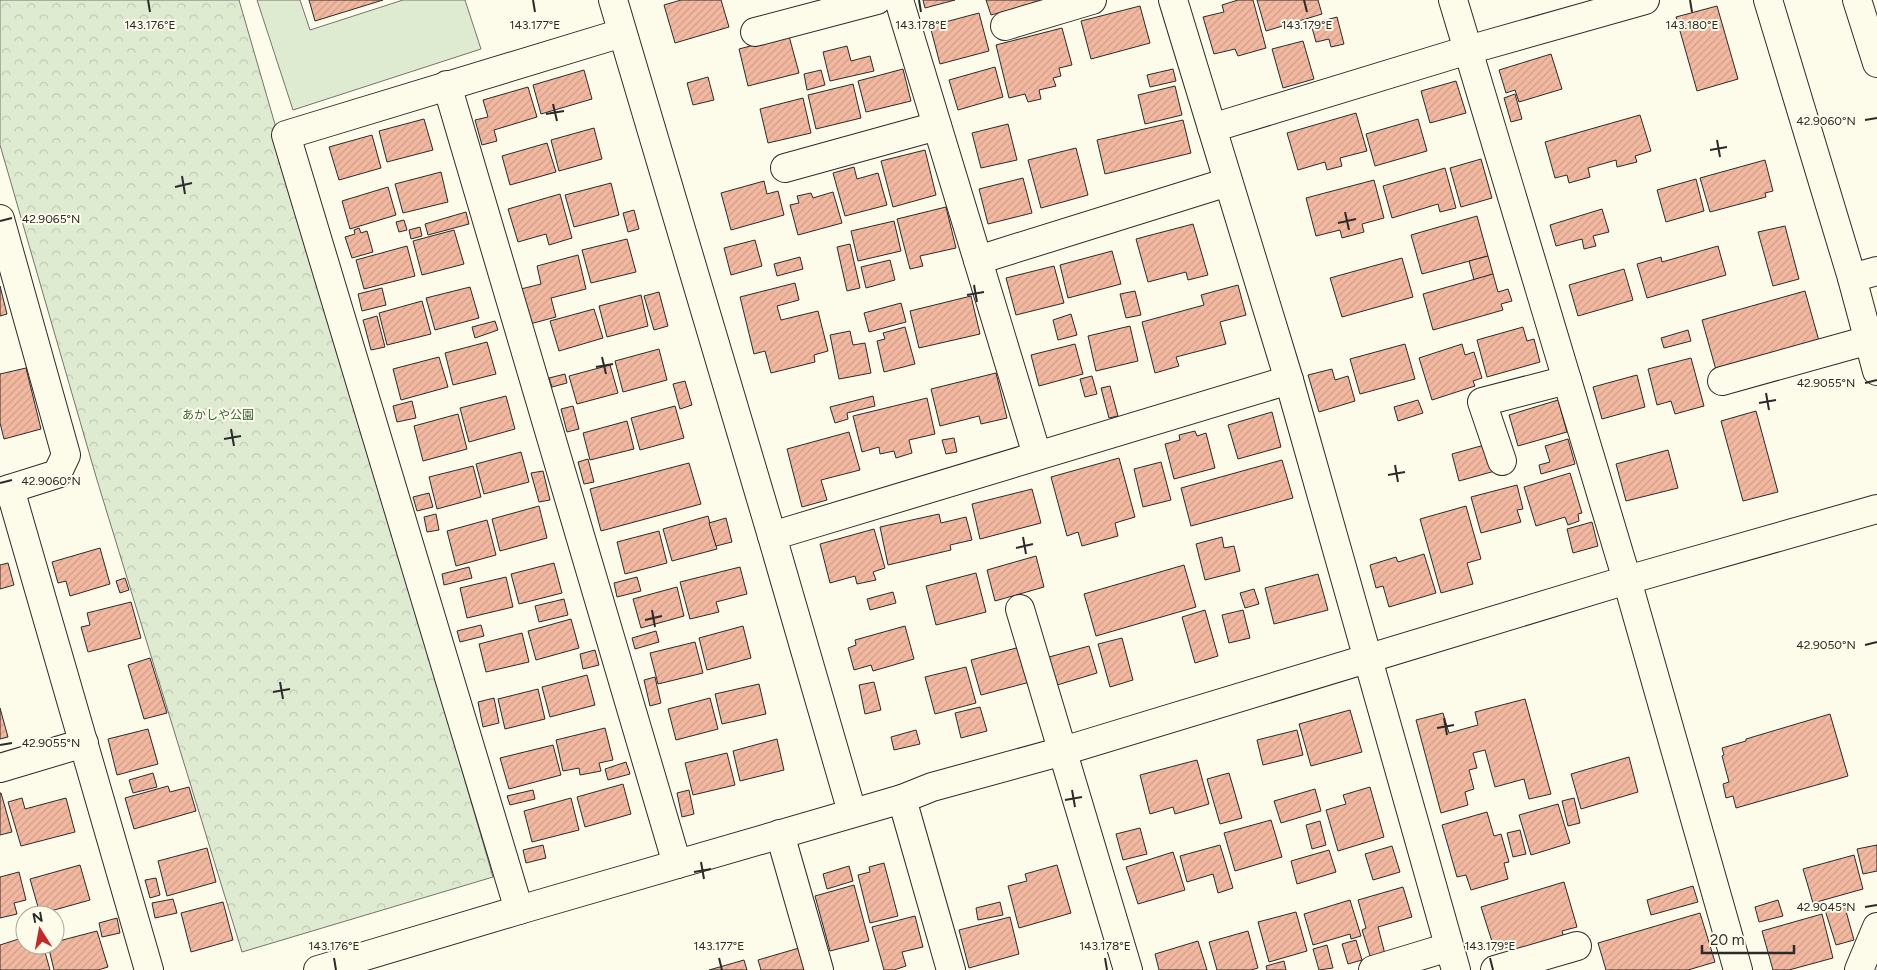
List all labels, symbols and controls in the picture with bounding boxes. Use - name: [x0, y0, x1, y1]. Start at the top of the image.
- text: 143.176°E: [124, 18, 176, 32]
- text: 143.177°E: [510, 18, 560, 32]
- text: 143.178°E: [895, 18, 947, 32]
- text: 143.179°E: [1281, 18, 1333, 32]
- text: 143.180°E: [1666, 18, 1718, 32]
- text: 42.9060°N: [1796, 114, 1856, 128]
- text: 42.9065°N: [22, 212, 80, 226]
- text: 42.9055°N: [1797, 376, 1855, 390]
- park label: あかしや公園: [182, 408, 254, 422]
- text: 42.9060°N: [21, 474, 81, 488]
- text: 42.9050°N: [1796, 638, 1856, 652]
- text: 42.9055°N: [22, 736, 80, 750]
- text: 42.9045°N: [1796, 900, 1856, 914]
- north arrow: [15, 905, 65, 955]
- text: N: [31, 908, 45, 927]
- scale bar: [1702, 922, 1794, 954]
- text: 20 m: [1710, 931, 1744, 949]
- text: 143.176°E: [308, 939, 360, 953]
- text: 143.177°E: [694, 939, 744, 953]
- text: 143.178°E: [1079, 939, 1131, 953]
- text: 143.179°E: [1464, 939, 1516, 953]

